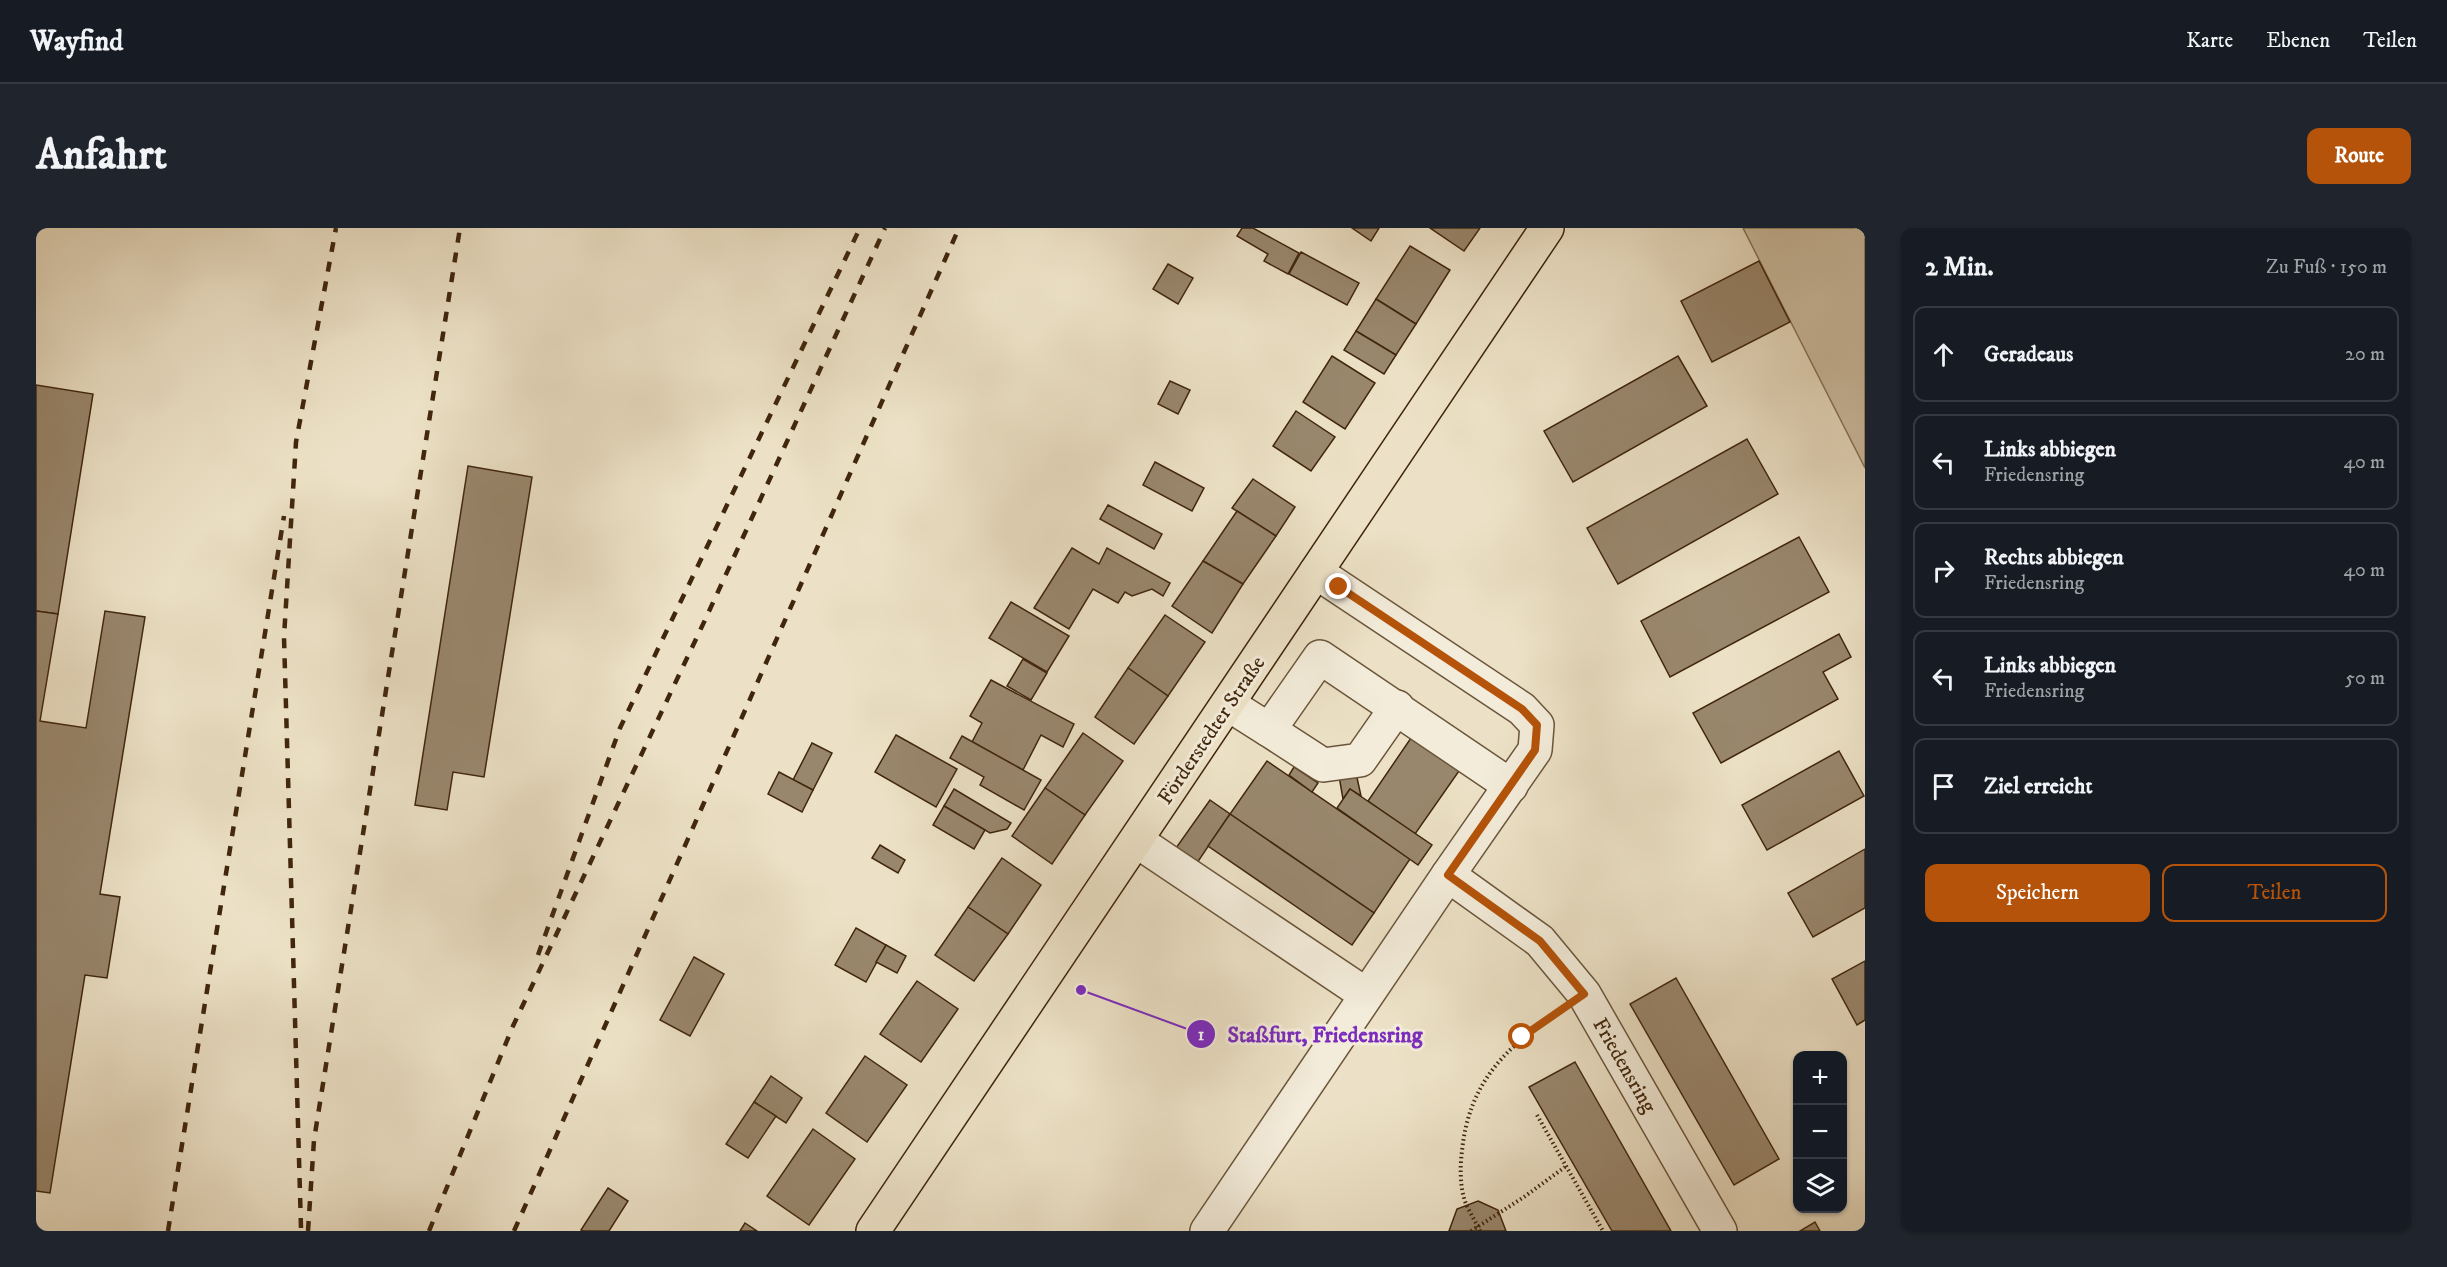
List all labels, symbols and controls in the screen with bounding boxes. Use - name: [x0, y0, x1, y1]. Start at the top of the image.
- text: Wayfind: [30, 24, 123, 59]
- text: Karte: [2186, 28, 2233, 54]
- text: Ebenen: [2266, 28, 2330, 54]
- text: Teilen: [2363, 28, 2417, 54]
- button: Route: [2307, 128, 2411, 184]
- text: Anfahrt: [36, 130, 167, 182]
- text: 2 Min.: [1925, 251, 1994, 284]
- text: Zu Fuß · 150 m: [2266, 255, 2387, 280]
- icon: ahead: [1927, 338, 1960, 371]
- text: Geradeaus: [1984, 341, 2073, 368]
- text: 20 m: [2345, 342, 2385, 367]
- text: Links abbiegen: [1984, 436, 2116, 463]
- icon: left: [1927, 446, 1960, 479]
- text: 40 m: [2343, 450, 2385, 475]
- text: Friedensring: [1984, 463, 2084, 488]
- text: Rechts abbiegen: [1984, 544, 2124, 571]
- icon: right: [1927, 554, 1960, 587]
- text: 40 m: [2343, 558, 2385, 583]
- text: Friedensring: [1984, 571, 2084, 596]
- route end: [1325, 573, 1351, 599]
- street label: Förderstedter Straße: [1153, 651, 1271, 810]
- text: Links abbiegen: [1984, 652, 2116, 679]
- icon: left: [1927, 662, 1960, 695]
- text: 50 m: [2345, 666, 2385, 691]
- text: Friedensring: [1984, 679, 2084, 704]
- icon: arrive: [1927, 770, 1960, 803]
- text: Ziel erreicht: [1984, 773, 2092, 800]
- button: Speichern: [1925, 864, 2150, 922]
- button: Teilen: [2162, 864, 2387, 922]
- street label: Friedensring: [1587, 1013, 1662, 1118]
- callout: Staßfurt, Friedensring: [1186, 1014, 1435, 1054]
- text: Staßfurt, Friedensring: [1227, 1022, 1424, 1049]
- route start: [1508, 1023, 1534, 1049]
- text: 1: [1198, 1024, 1205, 1046]
- map controls: [1793, 1051, 1847, 1213]
- button: +: [1793, 1051, 1847, 1105]
- button: −: [1793, 1105, 1847, 1159]
- button: layers: [1793, 1159, 1847, 1213]

